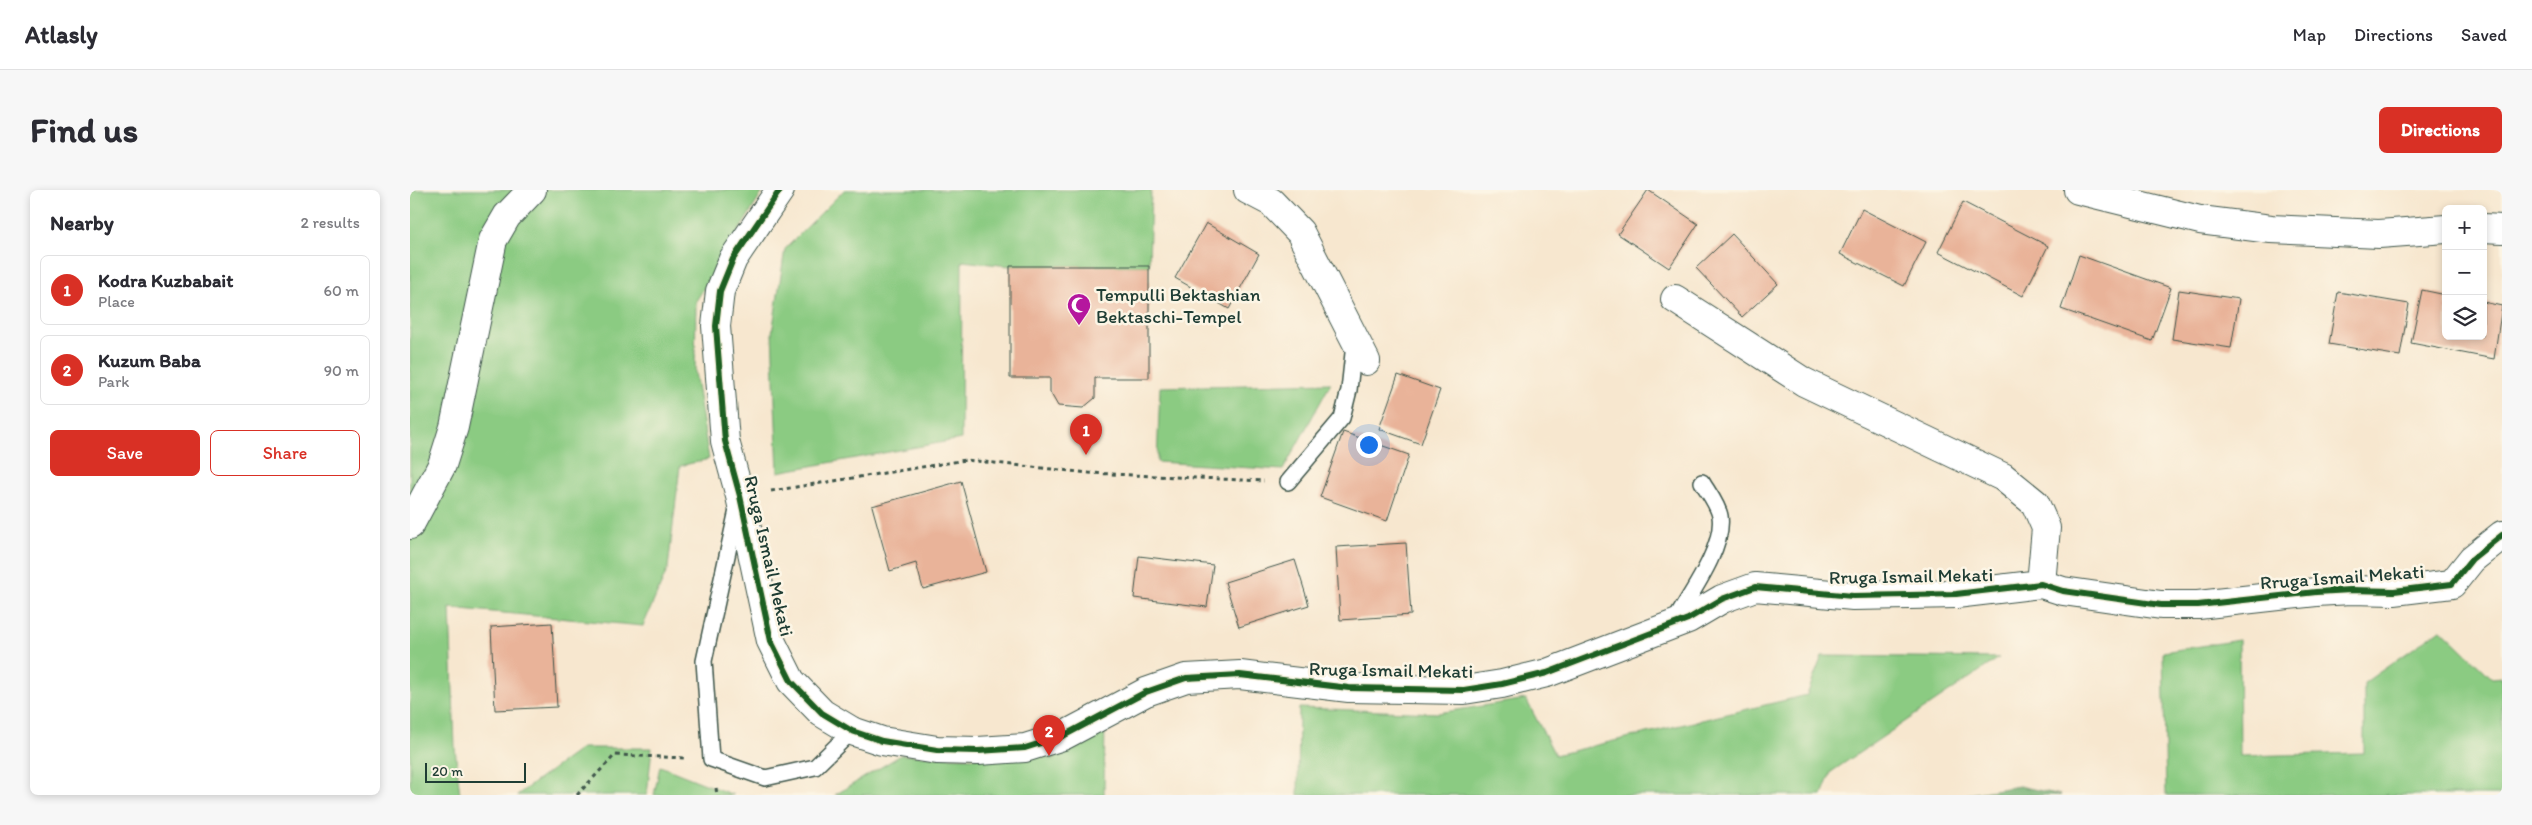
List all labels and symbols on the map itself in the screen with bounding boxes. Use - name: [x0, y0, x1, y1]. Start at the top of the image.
- place label: Tempulli Bektashian Bektaschi-Tempel: [1096, 283, 1261, 328]
- mosque icon: Tempulli Bektashian Bektaschi-Tempel: [1066, 292, 1092, 326]
- pin: 1: [1070, 414, 1102, 455]
- your location: [1356, 432, 1382, 458]
- street label: Rruga Ismail Mekati: [739, 473, 799, 639]
- street label: Rruga Ismail Mekati: [2259, 560, 2425, 594]
- street label: Rruga Ismail Mekati: [1829, 563, 1993, 589]
- street label: Rruga Ismail Mekati: [1309, 657, 1473, 683]
- pin: 2: [1033, 715, 1065, 756]
- scale bar: [425, 760, 526, 783]

